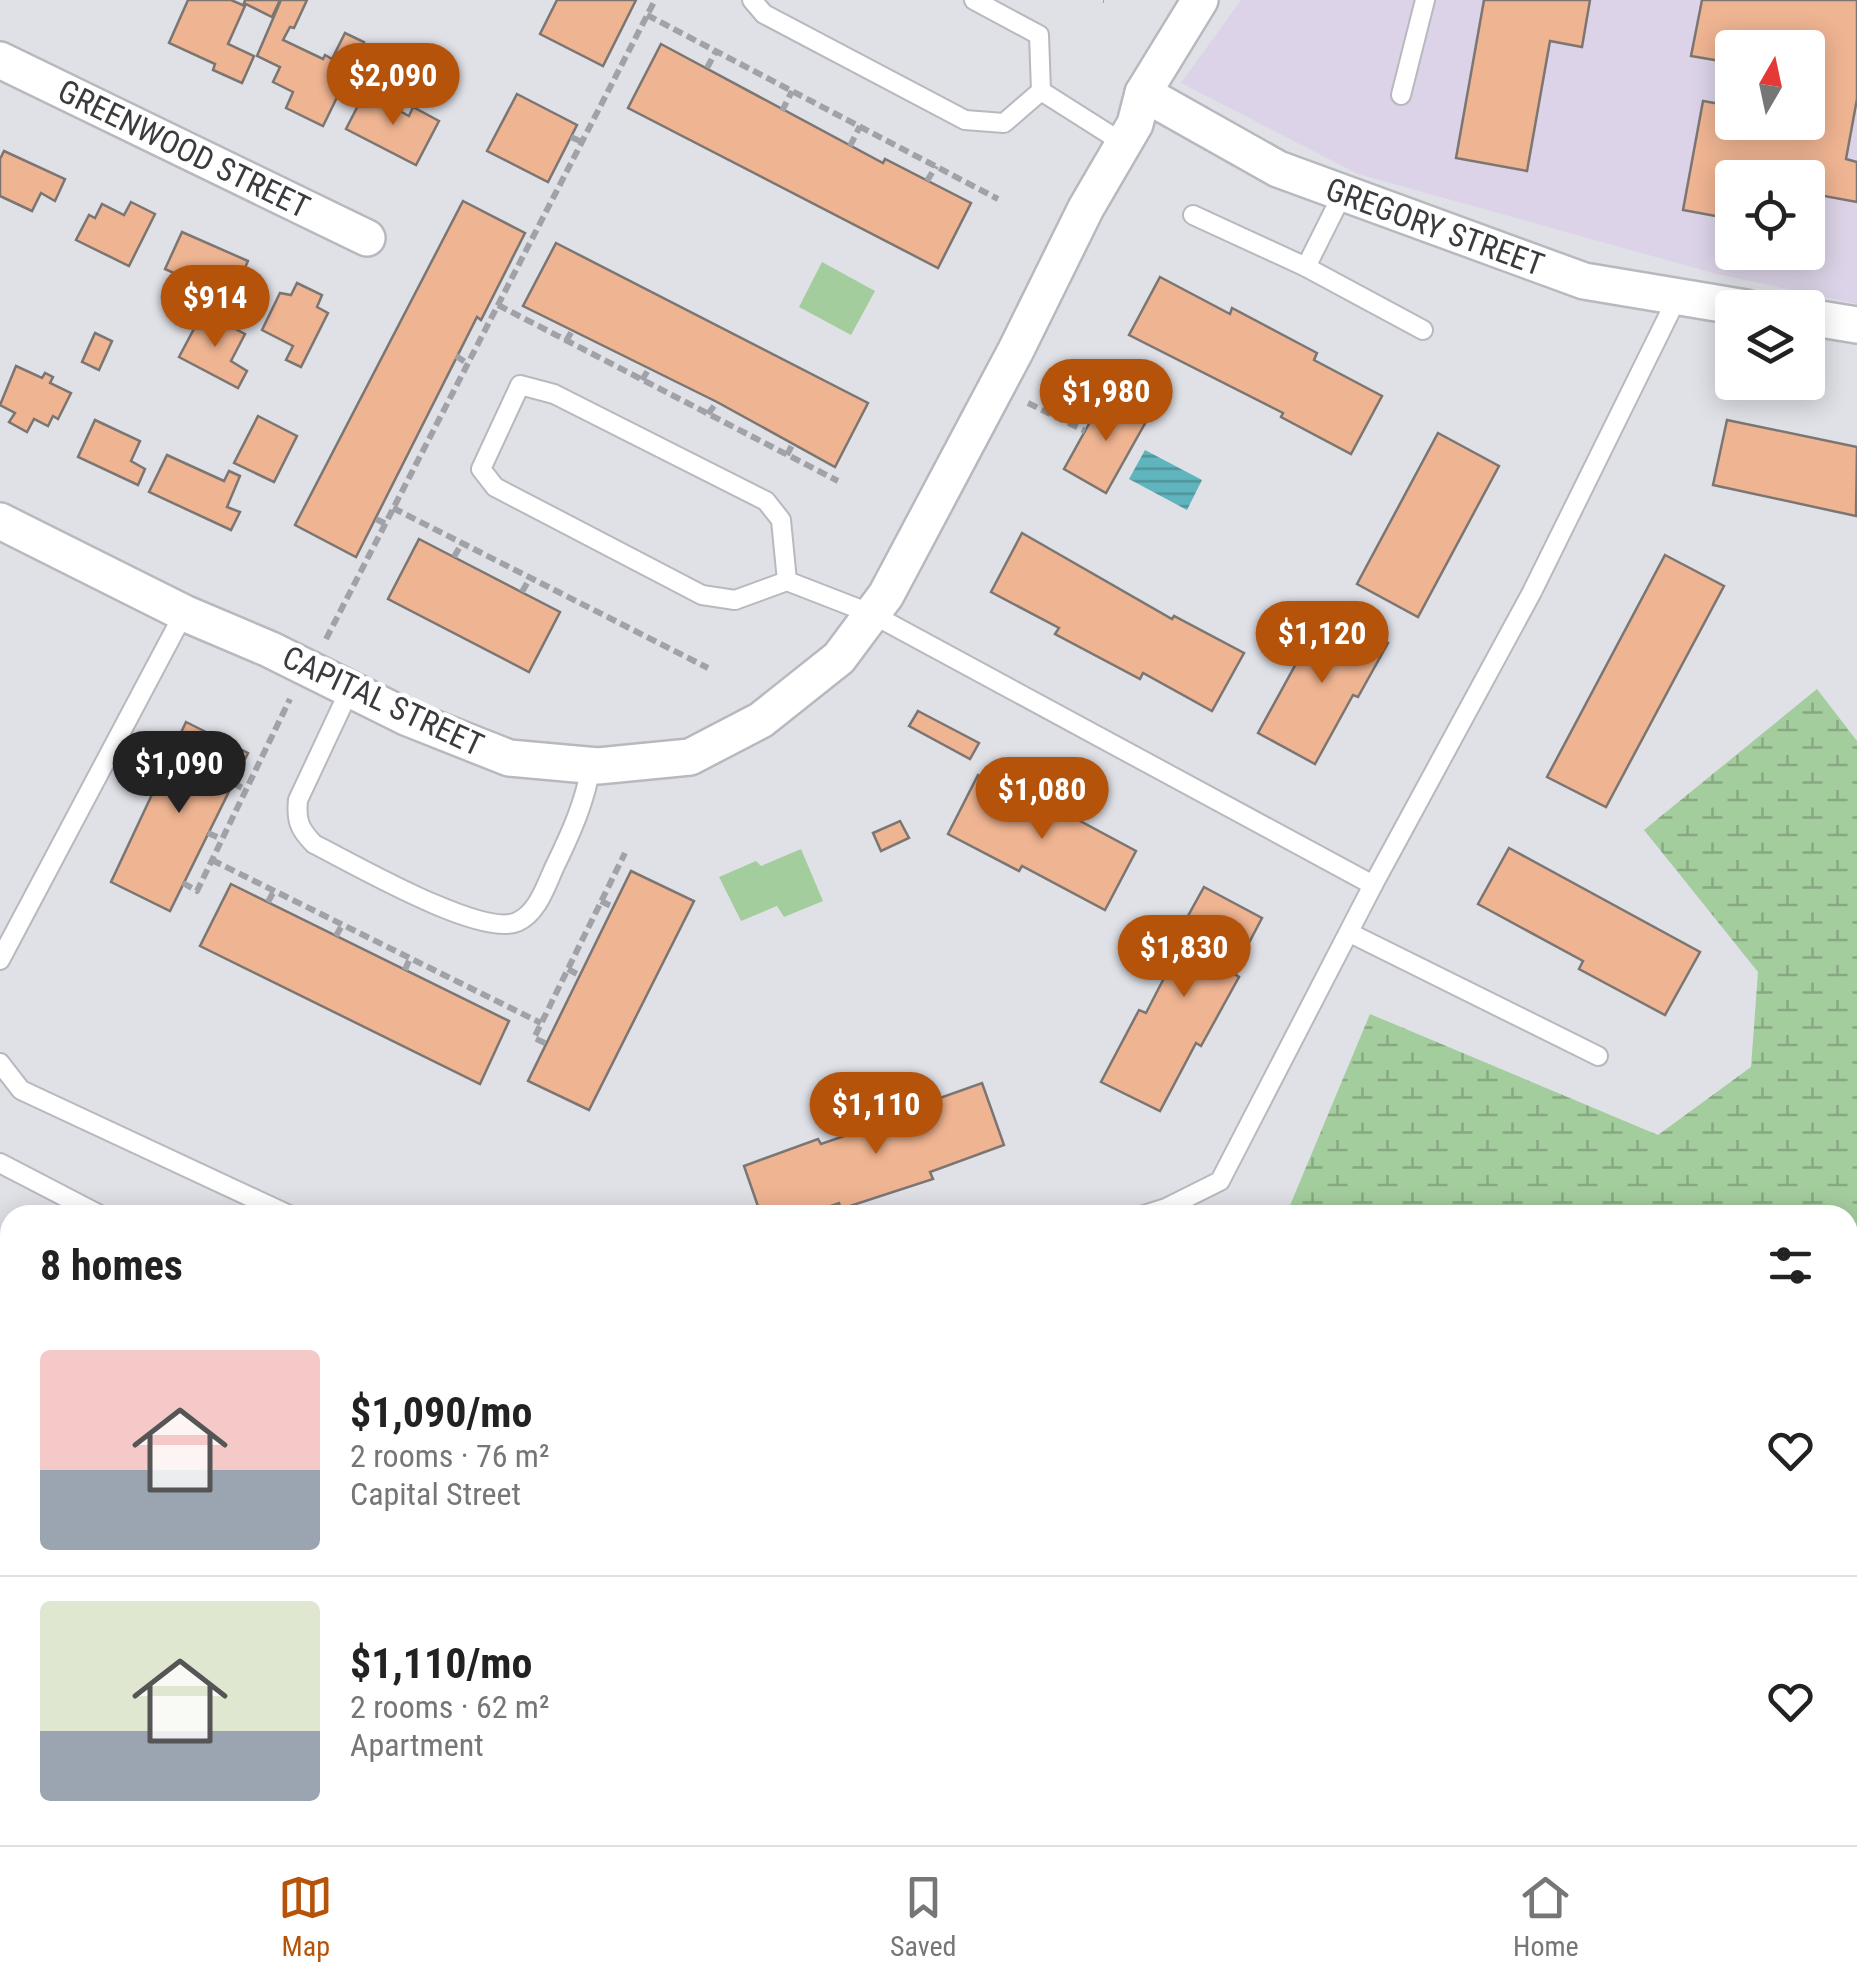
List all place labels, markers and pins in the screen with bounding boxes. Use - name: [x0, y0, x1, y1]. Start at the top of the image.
- pin: $2,090: [312, 43, 474, 128]
- pin: $914: [156, 265, 274, 350]
- pin: $1,980: [1025, 359, 1187, 444]
- pin: $1,120: [1241, 601, 1403, 686]
- pin: $1,090: [98, 731, 260, 816]
- pin: $1,080: [961, 757, 1123, 842]
- pin: $1,830: [1103, 915, 1265, 1000]
- pin: $1,110: [795, 1072, 957, 1157]

